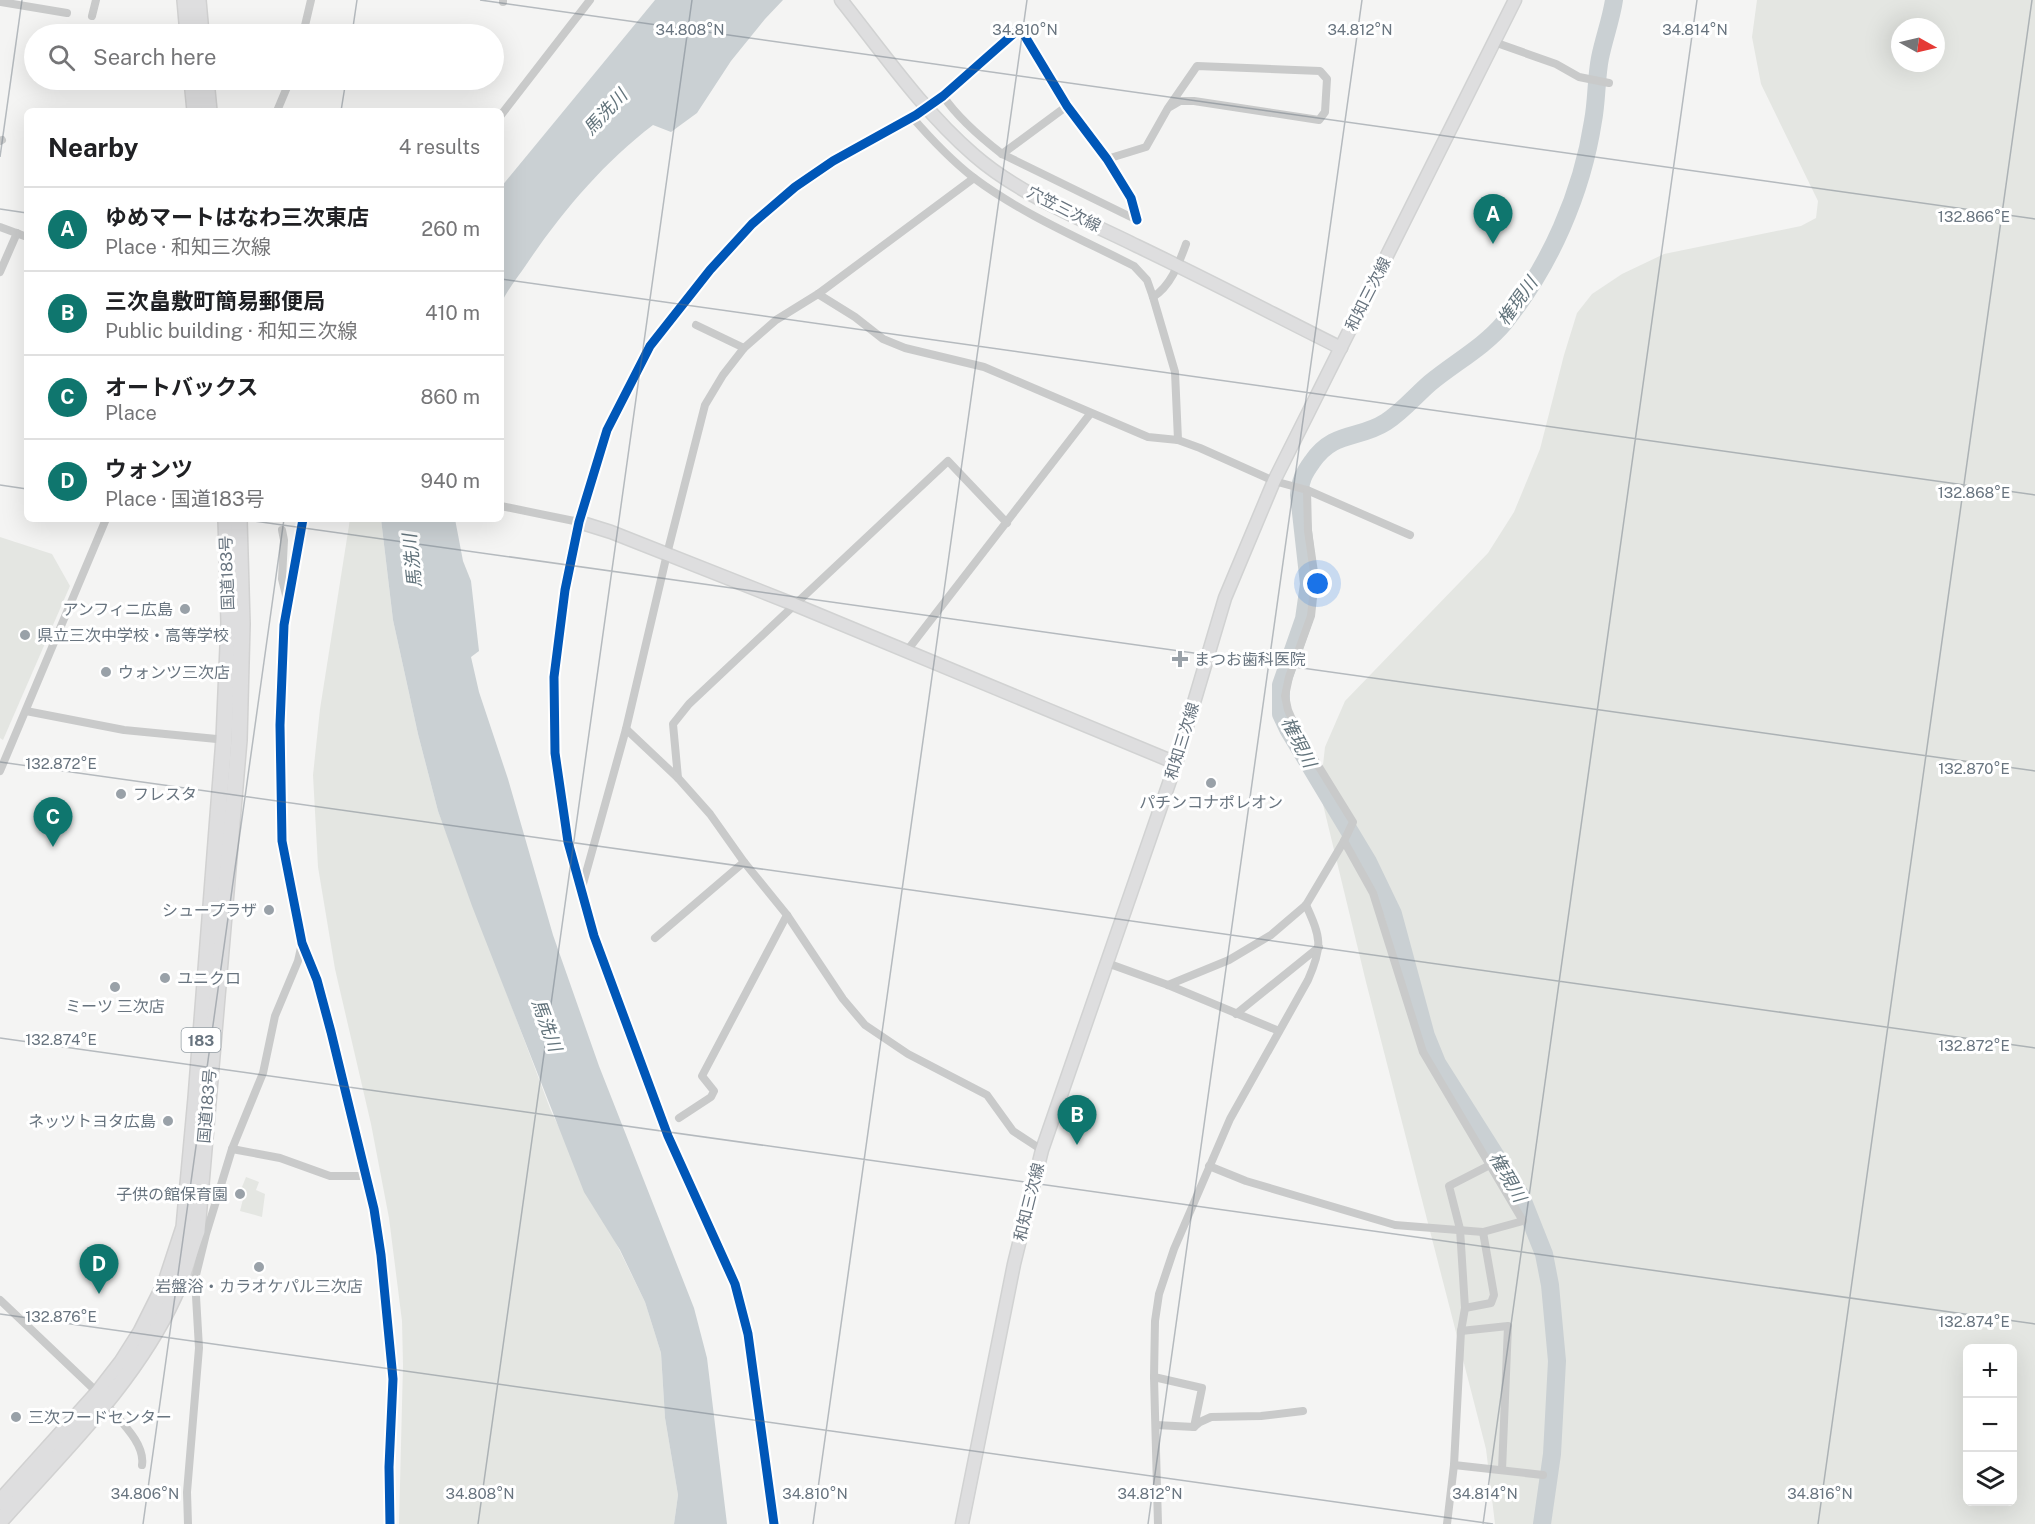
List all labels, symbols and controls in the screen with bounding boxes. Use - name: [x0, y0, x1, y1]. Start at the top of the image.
- north arrow: [1891, 18, 1945, 72]
- text: 34.808°N: [656, 21, 724, 38]
- text: 34.810°N: [992, 21, 1058, 38]
- text: 34.812°N: [1327, 21, 1393, 38]
- text: 34.814°N: [1662, 21, 1728, 38]
- search box: [24, 24, 504, 90]
- icon: search: [45, 41, 78, 74]
- text: Search here: [93, 44, 217, 70]
- water label: 馬洗川: [579, 84, 632, 139]
- text: Nearby: [48, 132, 138, 163]
- text: 4 results: [399, 135, 480, 159]
- street label: 穴笠三次線: [1024, 182, 1104, 236]
- pin: A: [1474, 194, 1512, 244]
- text: ゆめマートはなわ三次東店: [105, 204, 369, 230]
- text: 132.866°E: [1938, 208, 2010, 225]
- text: A: [60, 217, 75, 241]
- text: 260 m: [421, 217, 480, 241]
- text: Place · 和知三次線: [105, 235, 271, 259]
- street label: 和知三次線: [1341, 254, 1395, 334]
- water label: 権現川: [1493, 271, 1543, 329]
- text: 三次畠敷町簡易郵便局: [105, 288, 325, 314]
- text: B: [61, 301, 74, 325]
- text: 410 m: [425, 301, 480, 325]
- text: Public building · 和知三次線: [105, 319, 357, 343]
- text: オートバックス: [105, 374, 258, 400]
- text: C: [60, 385, 75, 409]
- text: 860 m: [420, 385, 480, 409]
- text: Place: [105, 401, 157, 425]
- text: ウォンツ: [105, 456, 193, 482]
- text: D: [60, 469, 75, 493]
- text: 940 m: [421, 469, 480, 493]
- text: 132.868°E: [1938, 484, 2010, 501]
- text: Place · 国道183号: [105, 487, 265, 511]
- water label: 馬洗川: [399, 531, 425, 589]
- street label: 国道183号: [216, 535, 238, 611]
- your location: [1303, 569, 1332, 598]
- place label: アンフィニ広島: [62, 600, 173, 619]
- marker: アンフィニ広島: [178, 602, 192, 616]
- place label: 県立三次中学校・高等学校: [37, 626, 229, 645]
- marker: 県立三次中学校・高等学校: [18, 628, 32, 642]
- marker: まつお歯科医院: [1171, 650, 1189, 668]
- place label: まつお歯科医院: [1194, 650, 1306, 669]
- place label: ウォンツ三次店: [118, 663, 230, 682]
- marker: ウォンツ三次店: [99, 665, 113, 679]
- street label: 和知三次線: [1161, 700, 1203, 782]
- water label: 権現川: [1277, 713, 1322, 773]
- text: 132.872°E: [25, 755, 97, 772]
- text: 132.870°E: [1938, 760, 2010, 777]
- marker: パチンコナポレオン: [1204, 776, 1218, 790]
- place label: フレスタ: [133, 785, 197, 804]
- marker: フレスタ: [114, 787, 128, 801]
- place label: パチンコナポレオン: [1139, 793, 1283, 812]
- pin: C: [34, 798, 72, 847]
- place label: シュープラザ: [162, 901, 257, 920]
- marker: シュープラザ: [262, 903, 276, 917]
- place label: ユニクロ: [177, 969, 241, 988]
- marker: ユニクロ: [158, 971, 172, 985]
- marker: ミーツ 三次店: [108, 980, 122, 994]
- water label: 馬洗川: [528, 996, 567, 1056]
- place label: ミーツ 三次店: [65, 997, 165, 1016]
- road number: 183: [182, 1028, 220, 1052]
- text: 132.874°E: [25, 1031, 97, 1048]
- text: 132.872°E: [1938, 1037, 2010, 1054]
- street label: 国道183号: [194, 1068, 220, 1144]
- pin: B: [1058, 1096, 1096, 1145]
- place label: ネッツトヨタ広島: [28, 1112, 156, 1131]
- marker: ネッツトヨタ広島: [161, 1114, 175, 1128]
- water label: 権現川: [1485, 1148, 1532, 1207]
- street label: 和知三次線: [1010, 1161, 1048, 1243]
- place label: 子供の館保育園: [116, 1185, 228, 1204]
- marker: 子供の館保育園: [233, 1187, 247, 1201]
- pin: D: [80, 1244, 118, 1294]
- marker: 岩盤浴・カラオケパル三次店: [252, 1260, 266, 1274]
- place label: 岩盤浴・カラオケパル三次店: [155, 1277, 363, 1296]
- text: 132.876°E: [25, 1308, 97, 1325]
- text: 132.874°E: [1938, 1313, 2010, 1330]
- map controls: [1963, 1344, 2017, 1506]
- button: +: [1963, 1344, 2017, 1398]
- button: −: [1963, 1398, 2017, 1452]
- place label: 三次フードセンター: [28, 1408, 172, 1427]
- marker: 三次フードセンター: [9, 1410, 23, 1424]
- button: layers: [1963, 1452, 2017, 1506]
- text: 34.806°N: [111, 1485, 179, 1502]
- text: 34.808°N: [446, 1485, 514, 1502]
- text: 34.810°N: [782, 1485, 848, 1502]
- text: 34.812°N: [1117, 1485, 1183, 1502]
- text: 34.814°N: [1452, 1485, 1518, 1502]
- text: 34.816°N: [1787, 1485, 1853, 1502]

